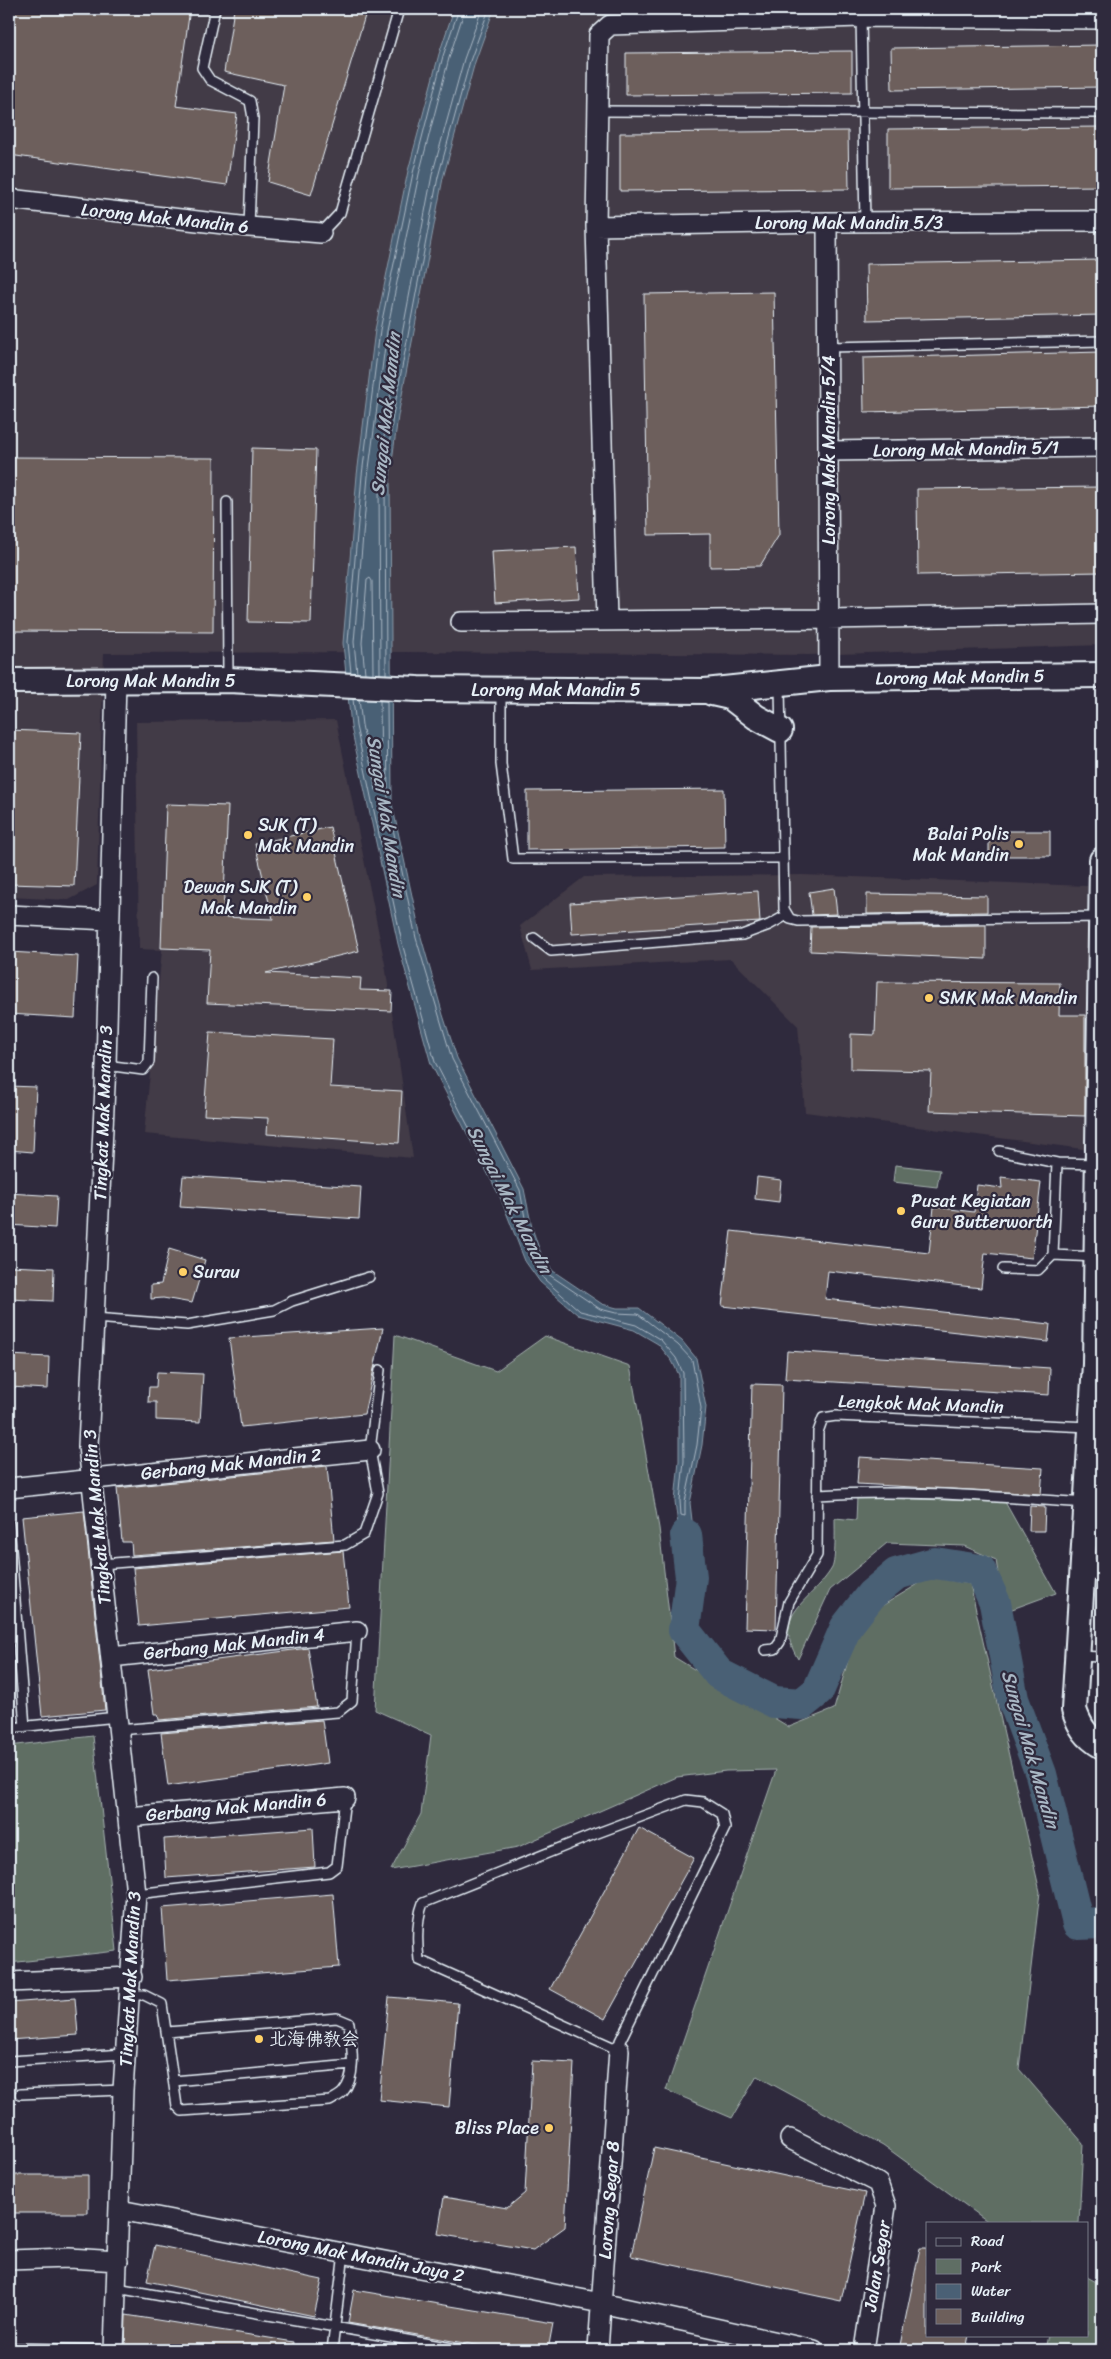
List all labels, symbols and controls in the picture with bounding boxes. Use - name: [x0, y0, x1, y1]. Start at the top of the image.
- street label: Lorong Mak Mandin 6: [79, 193, 251, 243]
- street label: Lorong Mak Mandin 5/3: [755, 207, 943, 239]
- water label: Sungai Mak Mandin: [361, 328, 411, 497]
- street label: Lorong Mak Mandin 5/4: [813, 355, 845, 545]
- street label: Lorong Mak Mandin 5/1: [873, 431, 1060, 467]
- street label: Lorong Mak Mandin 5: [875, 660, 1045, 694]
- street label: Lorong Mak Mandin 5: [66, 665, 236, 697]
- street label: Lorong Mak Mandin 5: [471, 674, 641, 706]
- water label: Sungai Mak Mandin: [357, 733, 416, 902]
- place label: SJK (T) Mak Mandin: [258, 809, 355, 862]
- place label: Balai Polis Mak Mandin: [913, 818, 1010, 871]
- marker: SJK (T) Mak Mandin: [242, 829, 254, 841]
- marker: Balai Polis Mak Mandin: [1013, 838, 1025, 850]
- place label: Dewan SJK (T) Mak Mandin: [183, 871, 299, 924]
- marker: Dewan SJK (T) Mak Mandin: [301, 891, 313, 903]
- place label: SMK Mak Mandin: [939, 982, 1078, 1014]
- marker: SMK Mak Mandin: [923, 992, 935, 1004]
- street label: Tingkat Mak Mandin 3: [84, 1024, 122, 1201]
- water label: Sungai Mak Mandin: [458, 1119, 563, 1282]
- place label: Pusat Kegiatan Guru Butterworth: [911, 1185, 1053, 1238]
- marker: Pusat Kegiatan Guru Butterworth: [895, 1205, 907, 1217]
- place label: Surau: [193, 1256, 240, 1288]
- marker: Surau: [177, 1266, 189, 1278]
- street label: Lengkok Mak Mandin: [838, 1385, 1005, 1423]
- street label: Tingkat Mak Mandin 3: [73, 1428, 121, 1606]
- street label: Gerbang Mak Mandin 2: [139, 1439, 323, 1489]
- street label: Gerbang Mak Mandin 4: [142, 1619, 326, 1669]
- water label: Sungai Mak Mandin: [992, 1666, 1070, 1835]
- street label: Gerbang Mak Mandin 6: [144, 1783, 328, 1831]
- street label: Tingkat Mak Mandin 3: [109, 1890, 151, 2068]
- place label: 北海佛教会: [269, 2023, 359, 2055]
- marker: 北海佛教会: [253, 2033, 265, 2045]
- place label: Bliss Place: [455, 2112, 539, 2144]
- marker: Bliss Place: [543, 2122, 555, 2134]
- street label: Lorong Segar 8: [589, 2140, 629, 2260]
- street label: Jalan Segar: [854, 2217, 900, 2315]
- street label: Lorong Mak Mandin Jaya 2: [255, 2220, 467, 2292]
- legend: [926, 2222, 1088, 2336]
- text: Road: [971, 2228, 1004, 2254]
- text: Park: [971, 2254, 1002, 2280]
- text: Water: [971, 2278, 1011, 2304]
- text: Building: [971, 2304, 1025, 2330]

